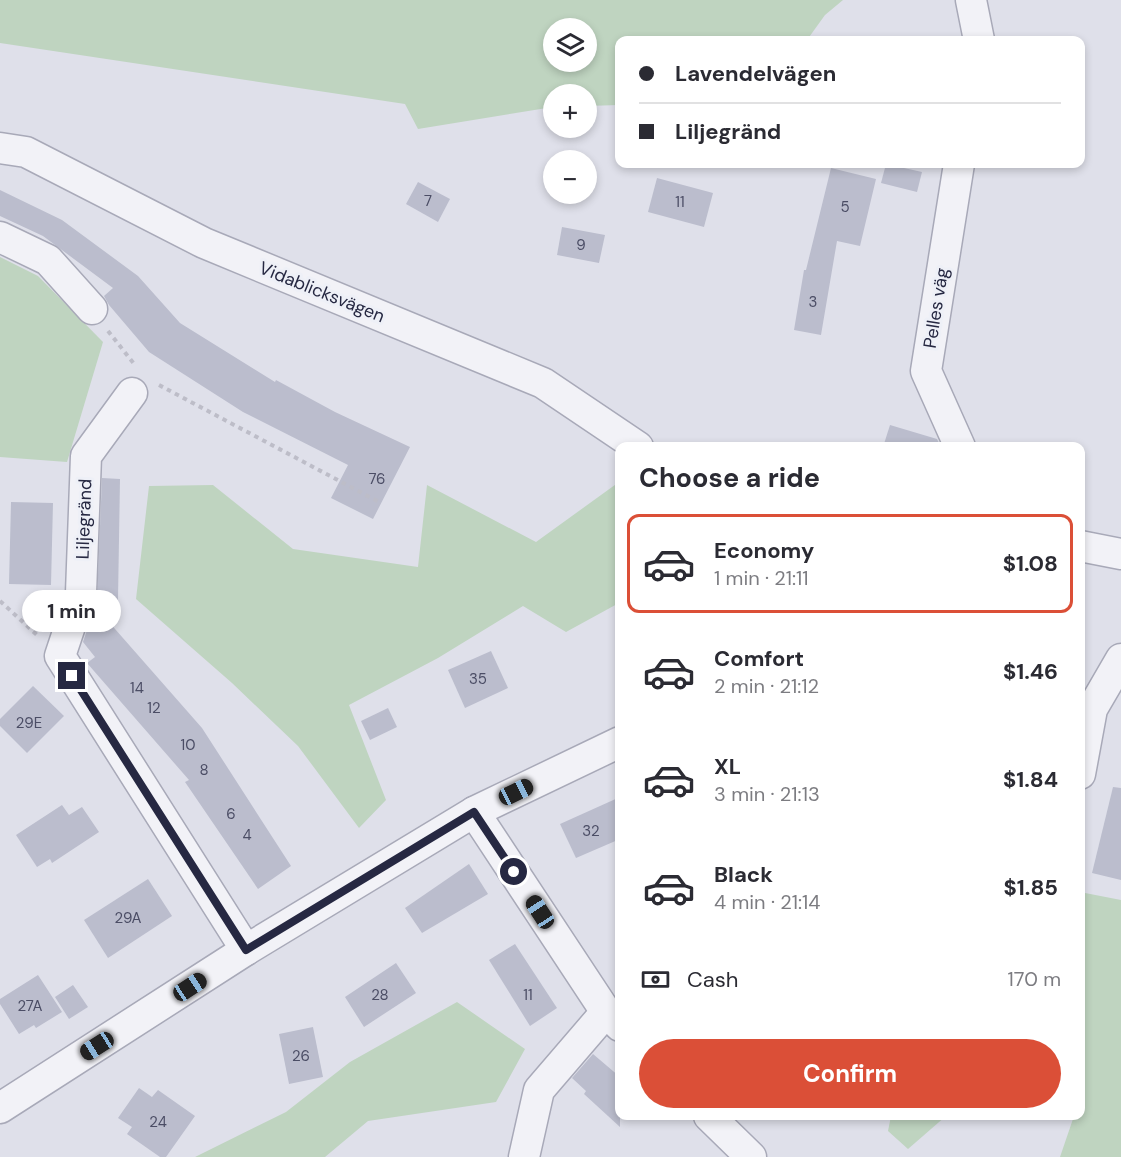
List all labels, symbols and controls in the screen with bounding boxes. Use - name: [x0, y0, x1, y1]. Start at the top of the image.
- map controls: [543, 18, 597, 204]
- button: layers: [543, 18, 597, 72]
- text: Lavendelvägen: [675, 59, 836, 88]
- button: +: [543, 84, 597, 138]
- text: Liljegränd: [675, 117, 781, 146]
- button: −: [543, 150, 597, 204]
- house number: 7: [424, 191, 432, 211]
- house number: 11: [675, 192, 685, 212]
- house number: 5: [840, 197, 850, 217]
- house number: 9: [576, 235, 586, 255]
- street label: Vidablicksvägen: [256, 256, 388, 328]
- street label: Pelles väg: [918, 266, 954, 350]
- house number: 3: [809, 292, 817, 312]
- text: Choose a ride: [639, 460, 820, 495]
- house number: 76: [368, 469, 386, 489]
- street label: Liljegränd: [71, 478, 97, 560]
- text: Economy: [714, 536, 814, 565]
- icon: car: [642, 537, 696, 591]
- text: $1.08: [1003, 549, 1058, 578]
- text: 1 min · 21:11: [714, 565, 809, 591]
- callout: 1 min: [22, 589, 122, 631]
- text: 1 min: [47, 598, 96, 624]
- text: Comfort: [714, 644, 804, 673]
- icon: car: [642, 645, 696, 699]
- text: $1.46: [1003, 657, 1058, 686]
- route end: [58, 662, 85, 689]
- house number: 35: [469, 669, 487, 689]
- text: 2 min · 21:12: [714, 673, 819, 699]
- house number: 14: [130, 678, 144, 698]
- house number: 12: [147, 698, 161, 718]
- house number: 29E: [16, 713, 42, 733]
- house number: 10: [181, 735, 195, 755]
- text: XL: [714, 752, 741, 781]
- icon: car: [642, 753, 696, 807]
- house number: 8: [199, 760, 209, 780]
- text: $1.84: [1003, 765, 1058, 794]
- car: [496, 776, 536, 808]
- text: 3 min · 21:13: [714, 781, 820, 807]
- house number: 6: [226, 804, 236, 824]
- house number: 32: [582, 821, 600, 841]
- house number: 4: [242, 825, 252, 845]
- route start: [500, 858, 527, 885]
- text: Black: [714, 860, 773, 889]
- icon: car: [642, 861, 696, 915]
- text: $1.85: [1004, 873, 1058, 902]
- text: 4 min · 21:14: [714, 889, 820, 915]
- car: [523, 892, 557, 932]
- house number: 29A: [114, 908, 142, 928]
- icon: cash: [639, 963, 672, 996]
- text: Cash: [687, 965, 738, 994]
- text: 170 m: [1008, 966, 1061, 992]
- car: [170, 970, 210, 1004]
- house number: 28: [371, 985, 389, 1005]
- house number: 11: [523, 985, 533, 1005]
- house number: 27A: [17, 996, 43, 1016]
- car: [77, 1029, 117, 1063]
- button: Confirm: [639, 1039, 1061, 1108]
- house number: 26: [292, 1046, 310, 1066]
- house number: 24: [149, 1112, 167, 1132]

